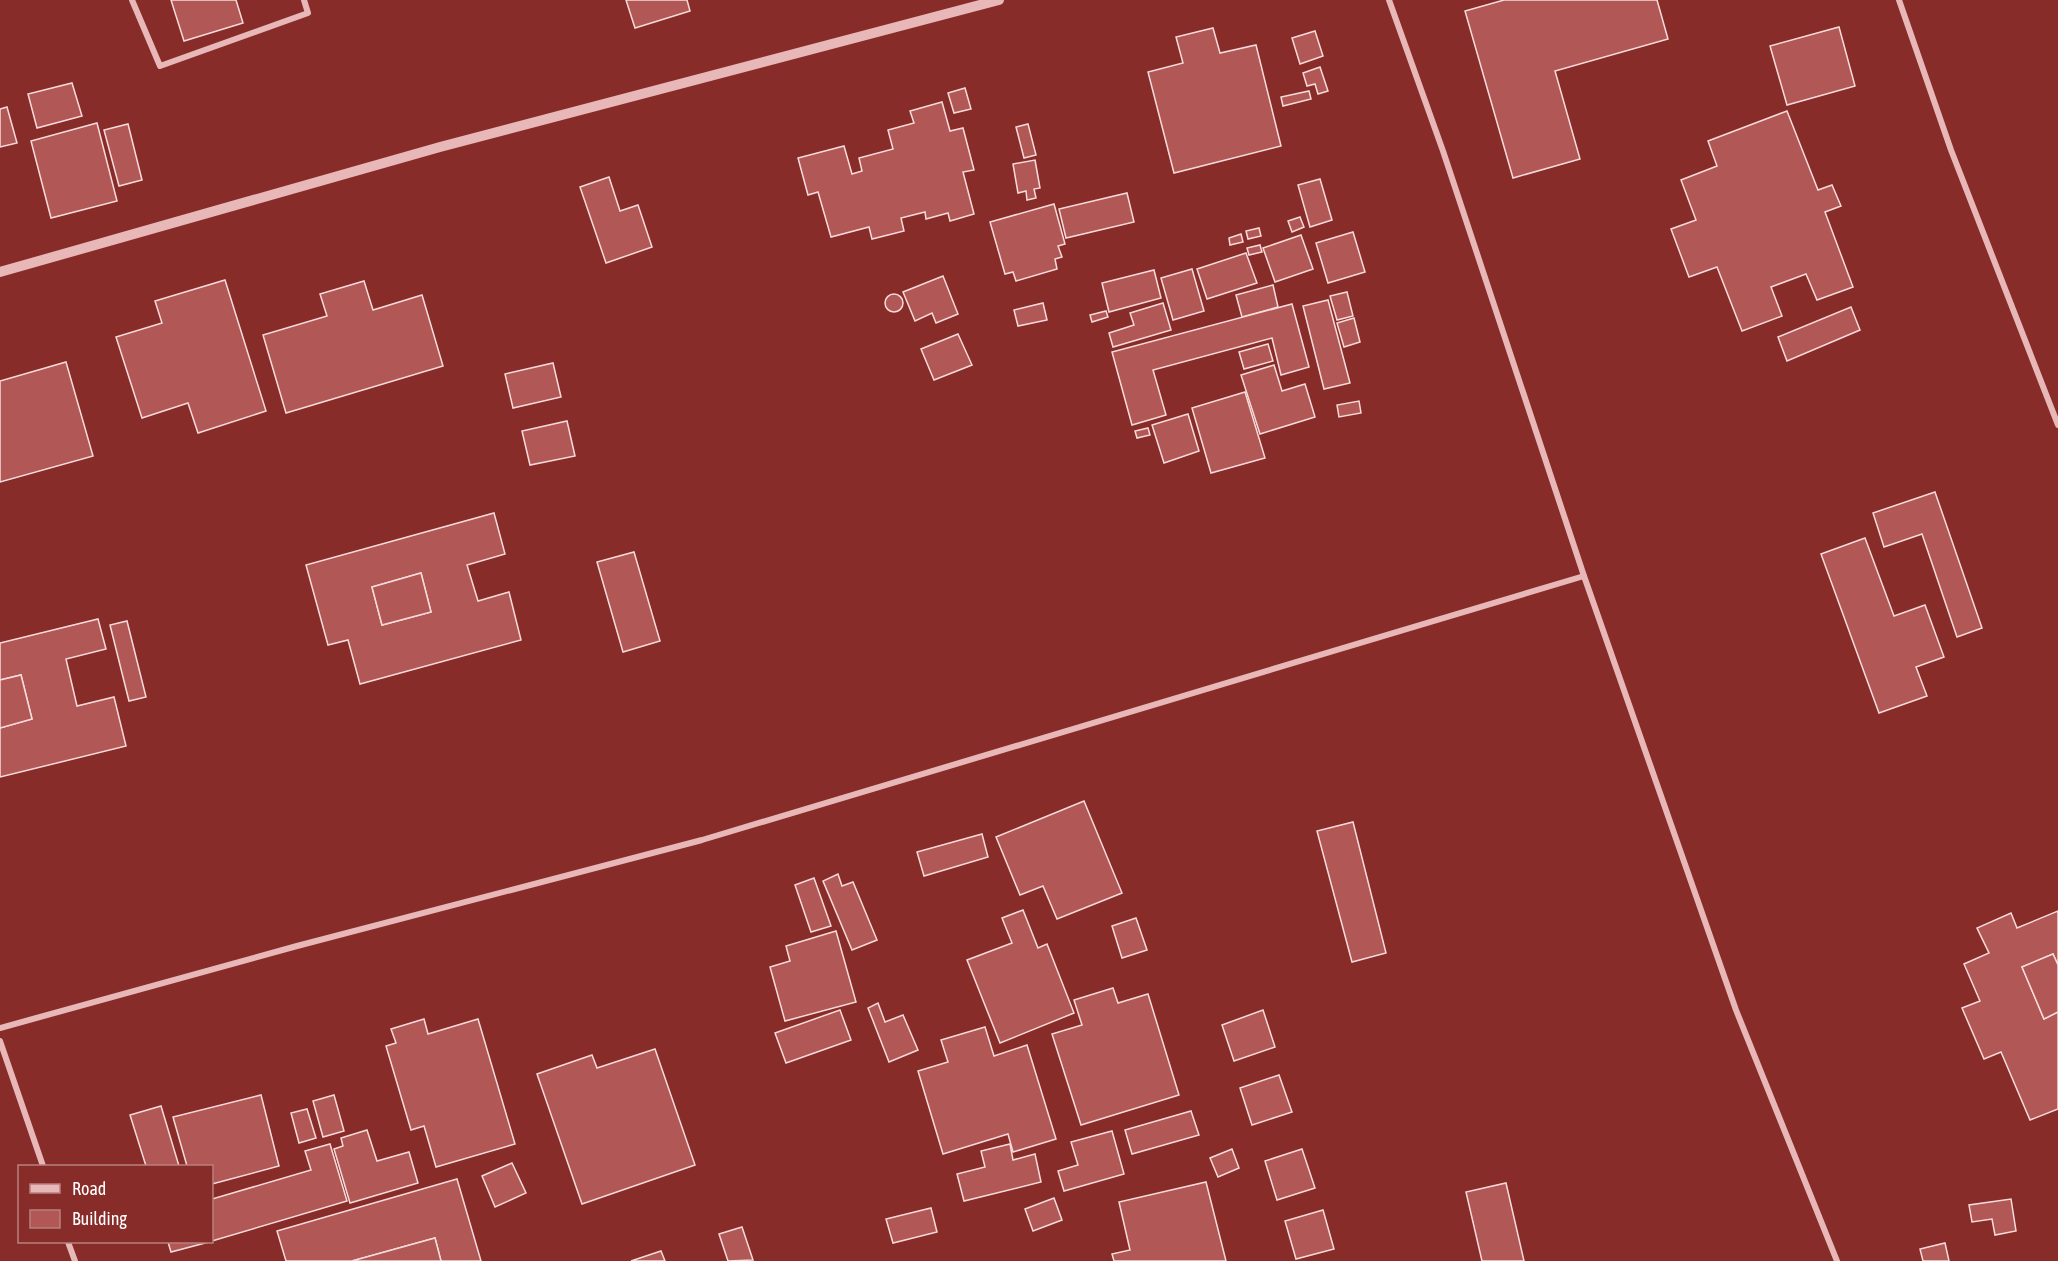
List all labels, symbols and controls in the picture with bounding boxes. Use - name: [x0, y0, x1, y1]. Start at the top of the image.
- legend: [18, 1165, 213, 1243]
- text: Road: [72, 1178, 106, 1199]
- text: Building: [72, 1208, 127, 1229]

